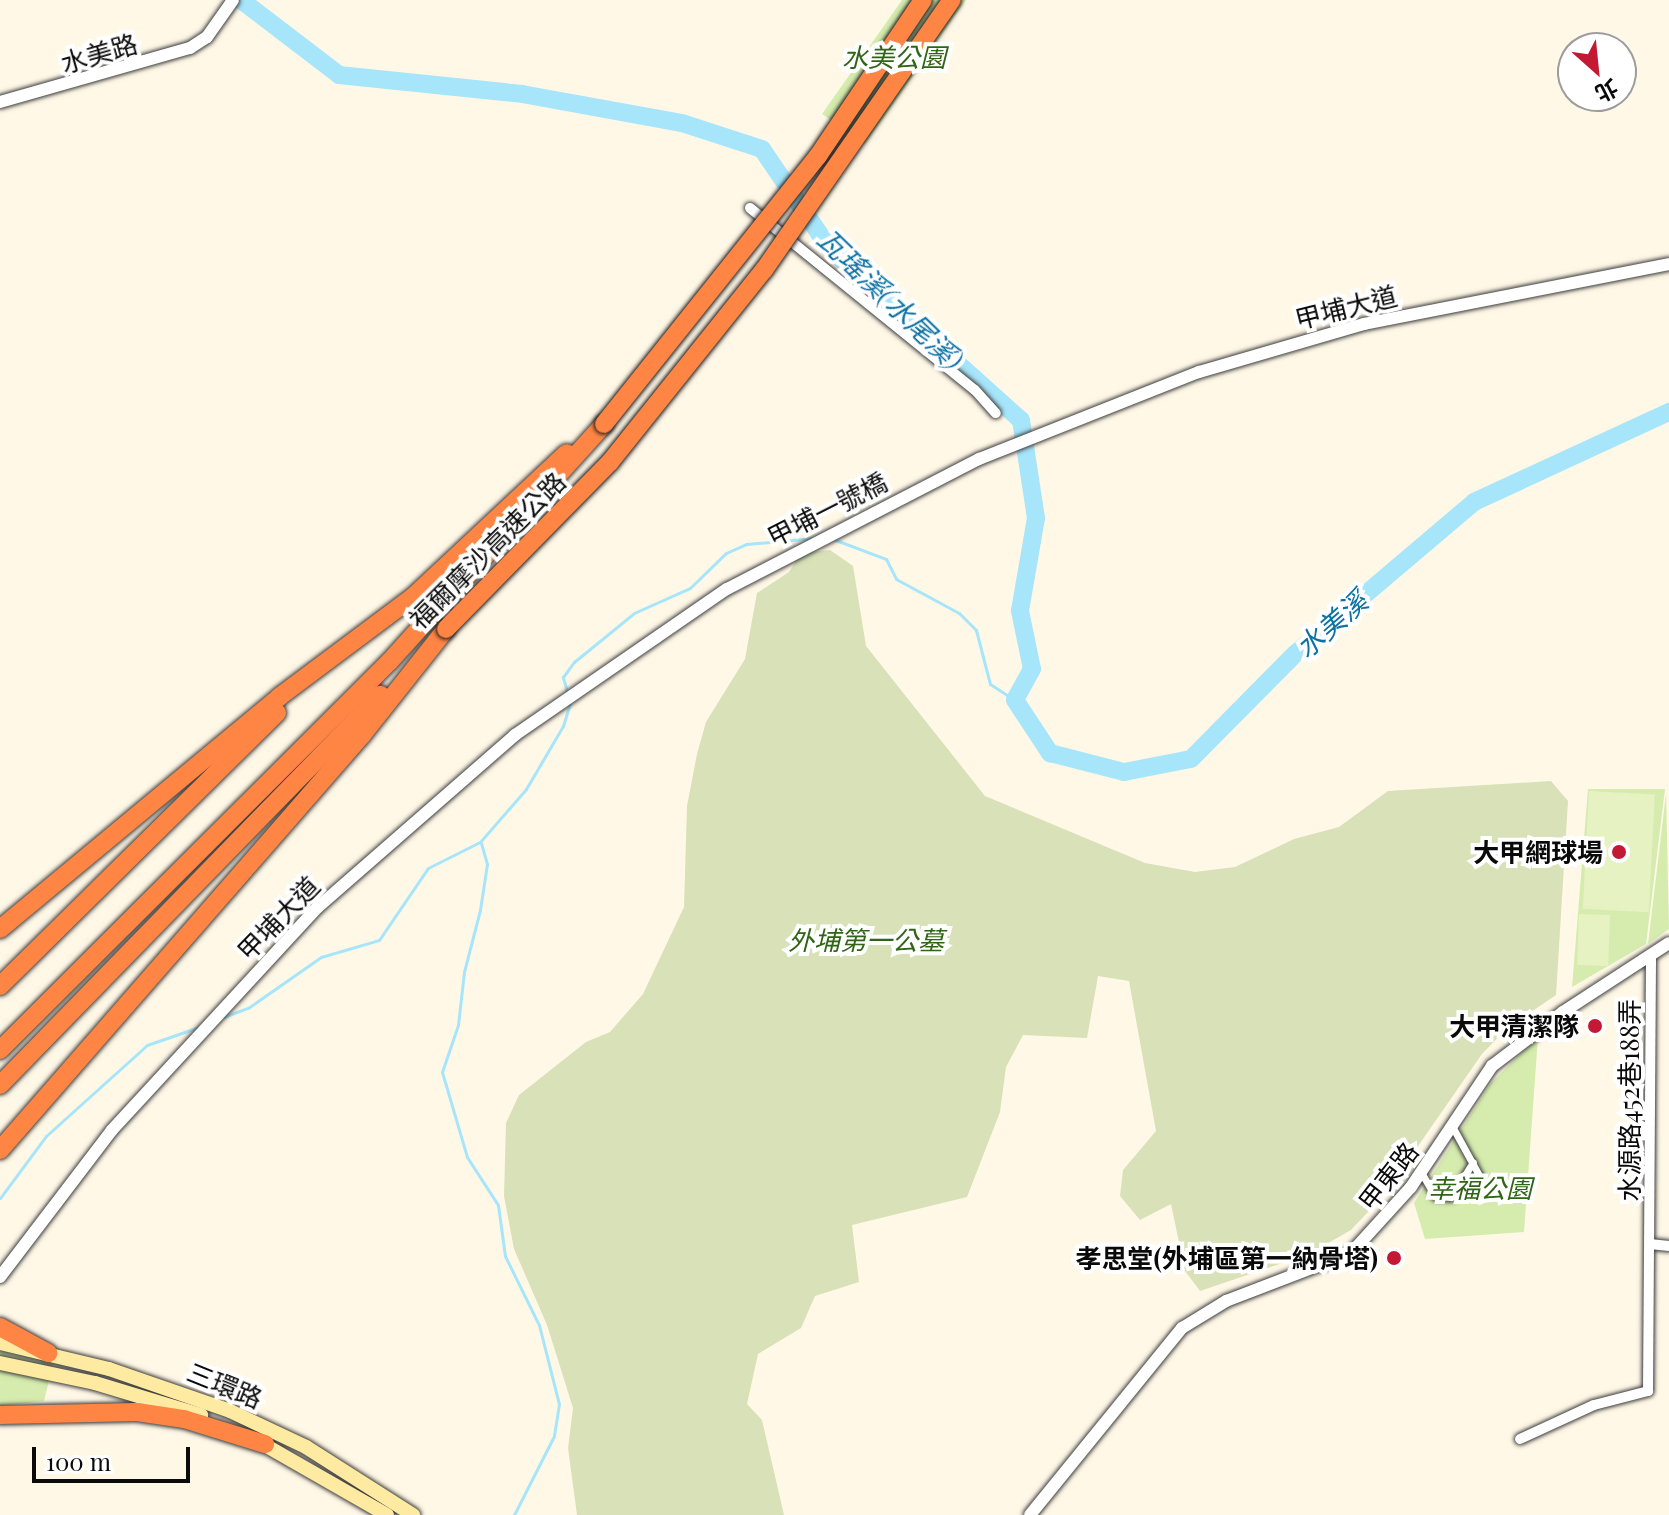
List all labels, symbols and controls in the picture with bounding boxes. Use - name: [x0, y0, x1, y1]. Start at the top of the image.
- street label: 水美路: [57, 27, 141, 79]
- north arrow: [1557, 32, 1637, 112]
- park label: 水美公園: [842, 41, 946, 73]
- text: 北: [1590, 73, 1624, 110]
- water label: 瓦瑤溪(水尾溪): [812, 222, 970, 376]
- street label: 甲埔大道: [1292, 279, 1400, 335]
- street label: 福爾摩沙高速公路: [402, 465, 572, 635]
- street label: 甲埔一號橋: [762, 466, 892, 552]
- water label: 水美溪: [1288, 584, 1374, 664]
- place label: 大甲網球場: [1473, 836, 1603, 868]
- marker: 大甲網球場: [1610, 843, 1628, 861]
- street label: 甲埔大道: [231, 870, 325, 966]
- park label: 外埔第一公墓: [788, 924, 944, 956]
- street label: 水源路452巷188弄: [1613, 999, 1645, 1201]
- place label: 大甲清潔隊: [1449, 1010, 1579, 1042]
- marker: 大甲清潔隊: [1586, 1017, 1604, 1035]
- street label: 甲東路: [1352, 1136, 1424, 1216]
- park label: 幸福公園: [1428, 1172, 1532, 1204]
- place label: 孝思堂(外埔區第一納骨塔): [1075, 1242, 1378, 1274]
- marker: 孝思堂(外埔區第一納骨塔): [1385, 1249, 1403, 1267]
- street label: 三環路: [183, 1356, 267, 1414]
- scale bar: [36, 1431, 194, 1481]
- text: 100 m: [46, 1445, 111, 1477]

